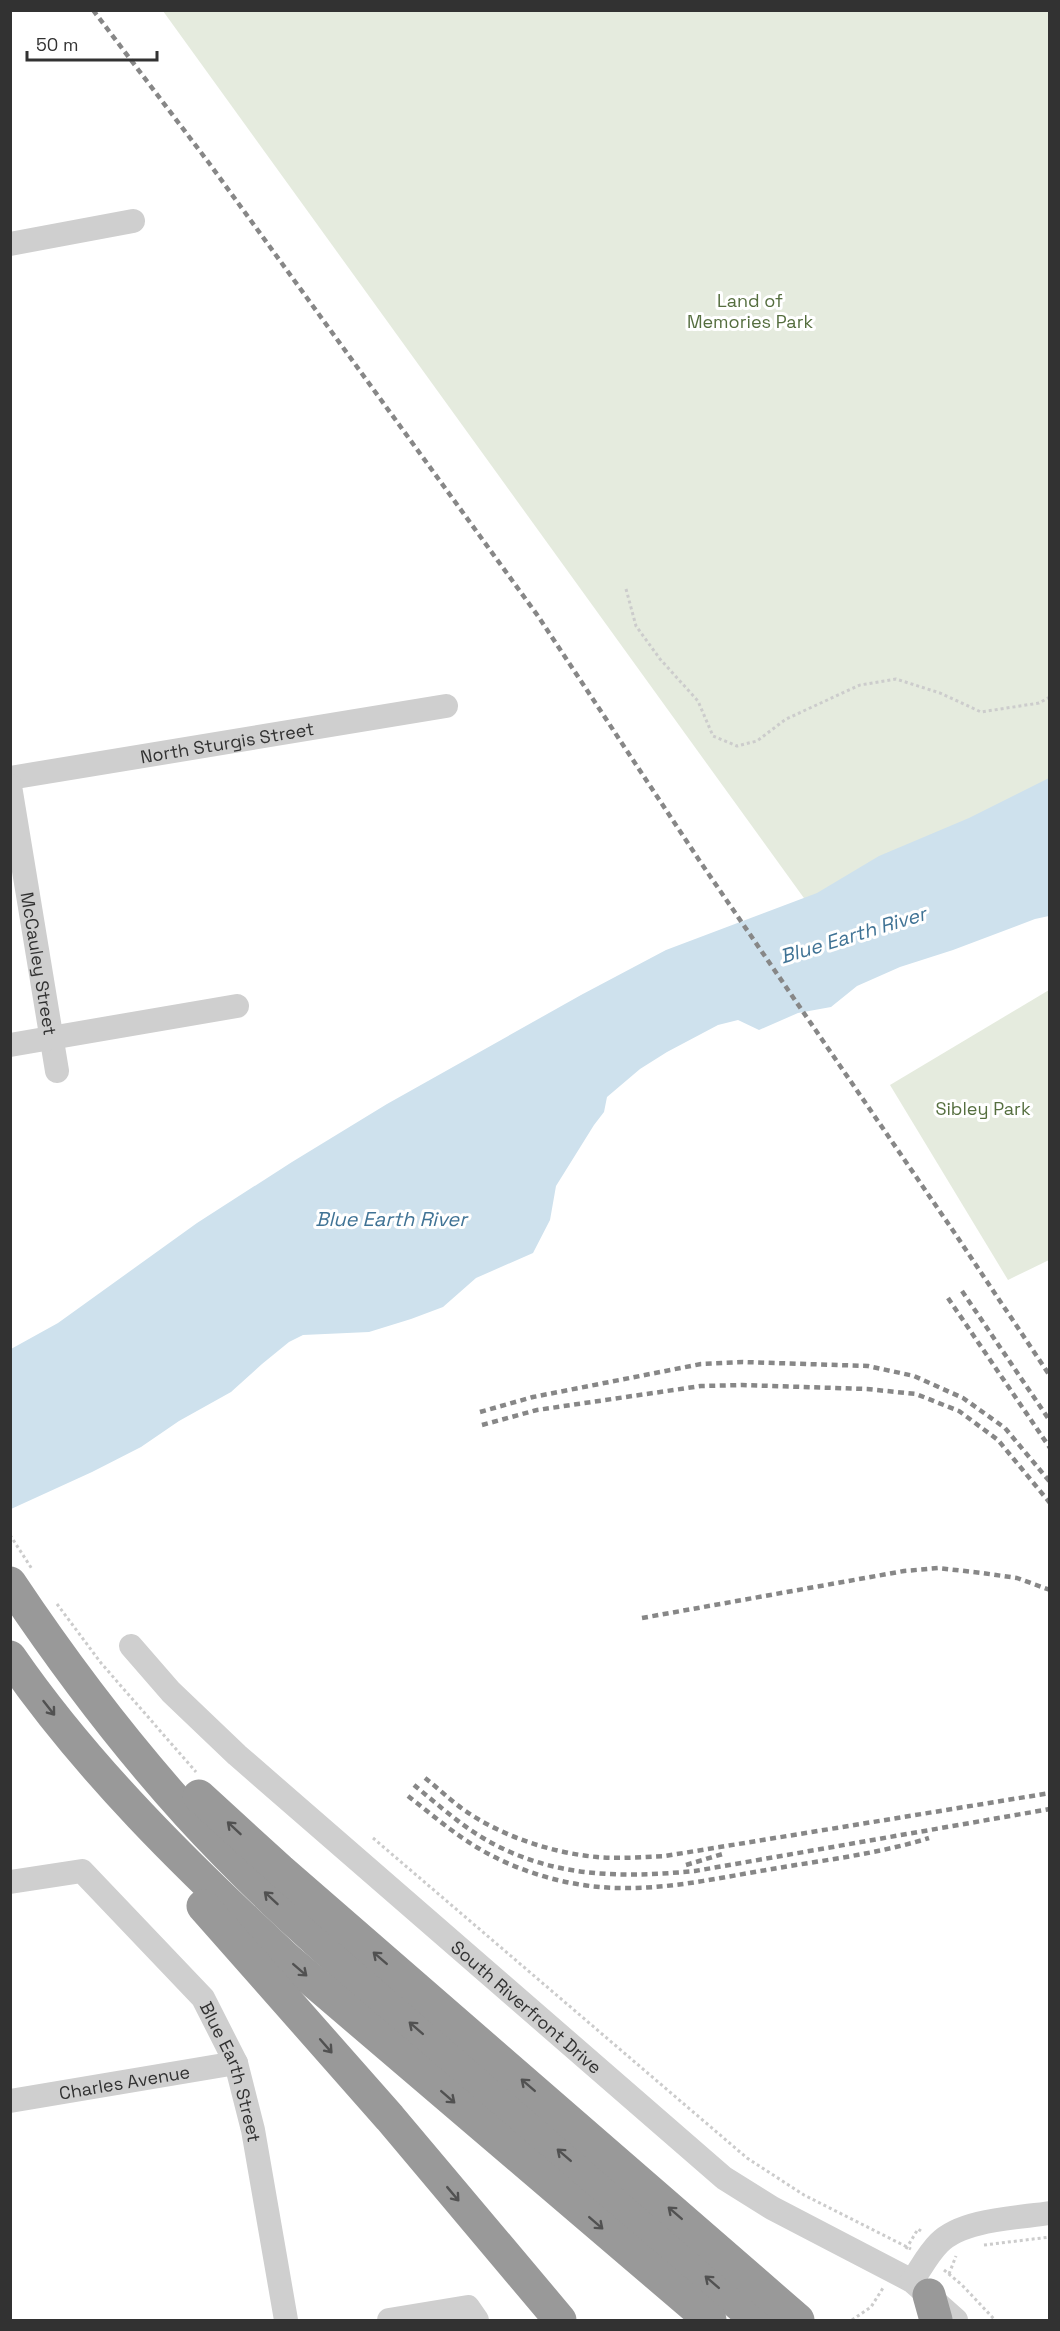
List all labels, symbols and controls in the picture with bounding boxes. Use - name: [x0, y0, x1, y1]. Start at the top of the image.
- scale bar: [27, 24, 158, 62]
- text: 50 m: [36, 33, 78, 56]
- park label: Land of Memories Park: [687, 289, 813, 333]
- street label: North Sturgis Street: [138, 716, 316, 768]
- street label: McCauley Street: [16, 890, 62, 1037]
- water label: Blue Earth River: [777, 900, 932, 970]
- park label: Sibley Park: [935, 1097, 1031, 1120]
- water label: Blue Earth River: [315, 1206, 469, 1232]
- one-way arrow: [42, 1700, 55, 1716]
- one-way arrow: [227, 1821, 242, 1835]
- one-way arrow: [264, 1892, 279, 1906]
- street label: South Riverfront Drive: [447, 1935, 607, 2078]
- one-way arrow: [373, 1951, 389, 1965]
- one-way arrow: [292, 1963, 308, 1976]
- street label: Blue Earth Street: [195, 1997, 266, 2144]
- one-way arrow: [408, 2022, 424, 2035]
- one-way arrow: [319, 2038, 333, 2053]
- street label: Charles Avenue: [57, 2059, 192, 2104]
- one-way arrow: [520, 2079, 536, 2092]
- one-way arrow: [440, 2090, 456, 2103]
- one-way arrow: [556, 2149, 572, 2162]
- one-way arrow: [446, 2185, 459, 2201]
- one-way arrow: [668, 2206, 683, 2220]
- one-way arrow: [588, 2217, 604, 2230]
- one-way arrow: [704, 2276, 720, 2289]

